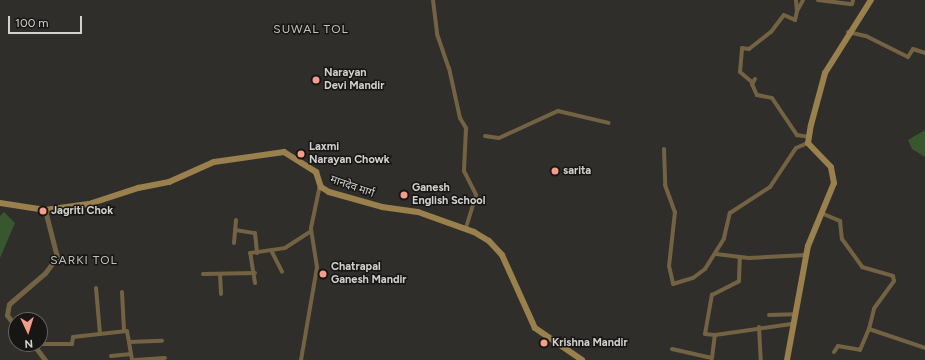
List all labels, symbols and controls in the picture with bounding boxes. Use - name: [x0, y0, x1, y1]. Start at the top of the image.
- scale bar: [10, 8, 84, 34]
- text: 100 m: [15, 16, 49, 30]
- district label: SUWAL TOL: [273, 23, 349, 37]
- place label: Narayan Devi Mandir: [324, 67, 384, 93]
- marker: Narayan Devi Mandir: [311, 75, 321, 85]
- place label: Laxmi Narayan Chowk: [309, 141, 390, 167]
- marker: Laxmi Narayan Chowk: [296, 149, 306, 159]
- place label: sarita: [563, 164, 591, 178]
- marker: sarita: [550, 166, 560, 176]
- street label: मानदेव मार्ग: [328, 173, 376, 201]
- place label: Ganesh English School: [412, 182, 485, 208]
- marker: Ganesh English School: [399, 190, 409, 200]
- place label: Jagriti Chok: [51, 204, 113, 218]
- marker: Jagriti Chok: [38, 206, 48, 216]
- district label: SARKI TOL: [50, 254, 118, 268]
- place label: Chatrapal Ganesh Mandir: [331, 261, 407, 287]
- marker: Chatrapal Ganesh Mandir: [318, 269, 328, 279]
- north arrow: [8, 312, 48, 352]
- place label: Krishna Mandir: [552, 336, 628, 350]
- text: N: [24, 337, 34, 350]
- marker: Krishna Mandir: [539, 338, 549, 348]

